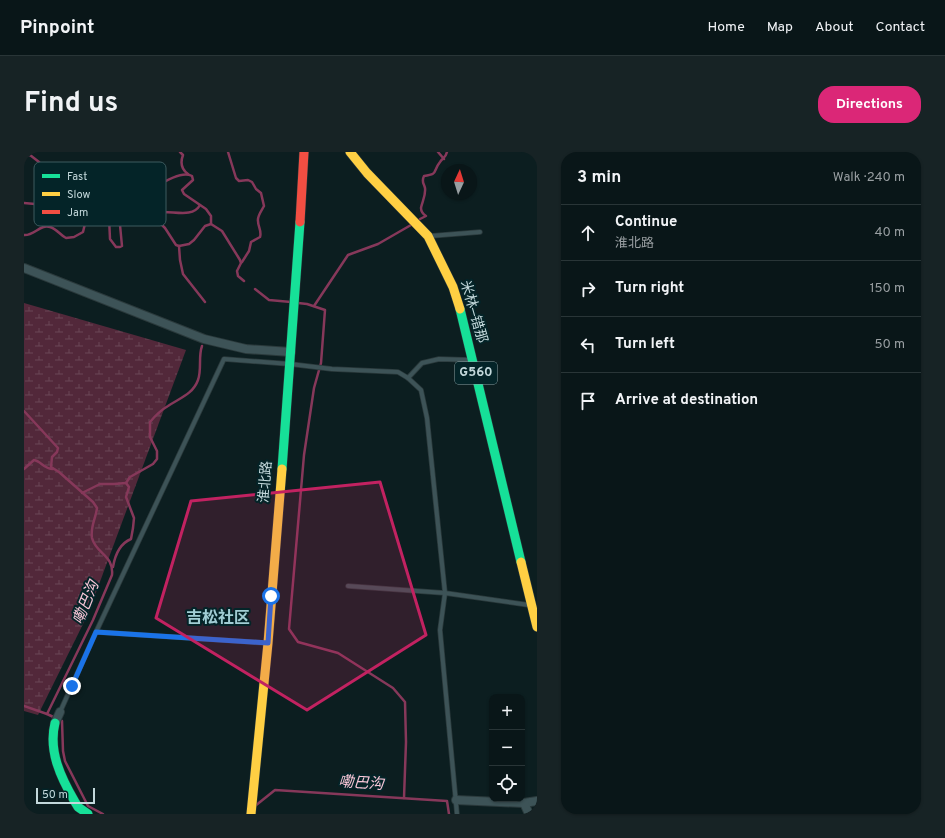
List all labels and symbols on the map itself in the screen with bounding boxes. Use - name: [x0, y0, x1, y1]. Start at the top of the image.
- legend: [34, 162, 166, 226]
- north arrow: [441, 164, 477, 200]
- text: Fast: [67, 170, 87, 184]
- text: Slow: [67, 188, 90, 202]
- text: Jam: [67, 206, 88, 220]
- street label: 米林—错那: [456, 279, 490, 345]
- road number: G560: [455, 362, 497, 384]
- street label: 淮北路: [255, 460, 276, 504]
- water label: 嘞巴沟: [70, 577, 105, 627]
- route start: [262, 587, 280, 605]
- district label: 吉松社区: [186, 608, 250, 629]
- route end: [63, 677, 81, 695]
- water label: 嘞巴沟: [338, 773, 386, 795]
- scale bar: [36, 786, 95, 805]

